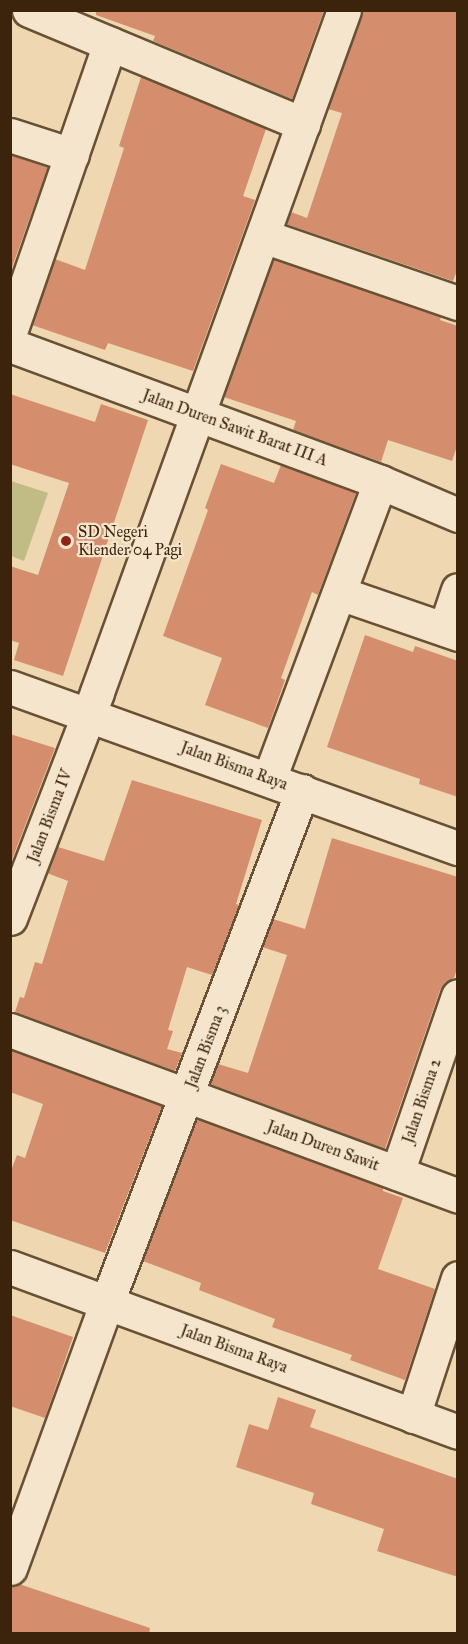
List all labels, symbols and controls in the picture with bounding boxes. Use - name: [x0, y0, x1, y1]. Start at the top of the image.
- street label: Jalan Duren Sawit Barat III A: [140, 386, 330, 470]
- place label: SD Negeri Klender 04 Pagi: [78, 522, 182, 560]
- marker: SD Negeri Klender 04 Pagi: [59, 534, 73, 548]
- street label: Jalan Bisma Raya: [178, 738, 290, 794]
- street label: Jalan Bisma IV: [23, 767, 77, 865]
- street label: Jalan Bisma 3: [181, 1003, 231, 1091]
- street label: Jalan Bisma 2: [399, 1056, 445, 1146]
- street label: Jalan Duren Sawit: [264, 1117, 382, 1175]
- street label: Jalan Bisma Raya: [178, 1321, 290, 1377]

